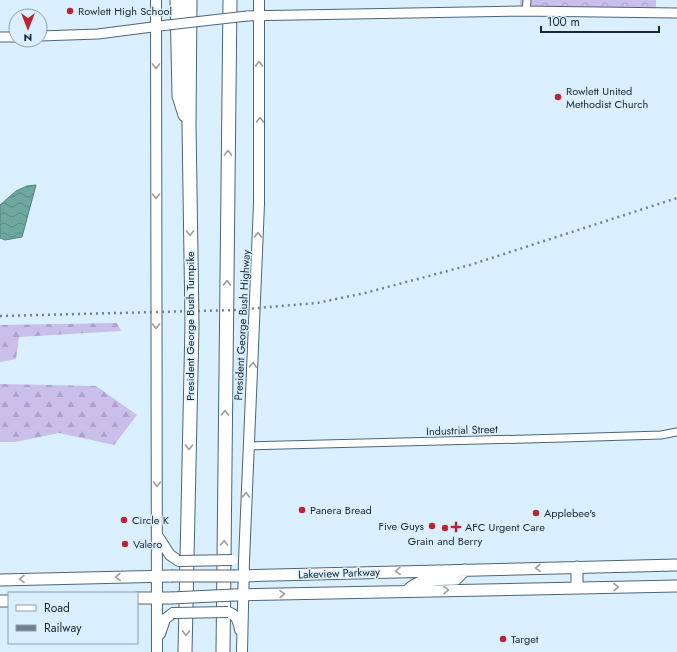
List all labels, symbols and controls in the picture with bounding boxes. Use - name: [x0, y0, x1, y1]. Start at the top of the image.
- place label: Rowlett High School: [78, 3, 172, 19]
- marker: Rowlett High School: [65, 6, 75, 16]
- north arrow: [8, 8, 48, 48]
- scale bar: [541, 8, 659, 34]
- text: 100 m: [547, 13, 580, 31]
- text: N: [24, 30, 32, 46]
- one-way arrow: [255, 61, 263, 67]
- one-way arrow: [152, 63, 160, 69]
- place label: Rowlett United Methodist Church: [566, 83, 648, 112]
- marker: Rowlett United Methodist Church: [553, 92, 563, 102]
- one-way arrow: [256, 117, 264, 123]
- one-way arrow: [224, 150, 232, 156]
- one-way arrow: [152, 193, 160, 199]
- one-way arrow: [186, 230, 194, 236]
- one-way arrow: [254, 232, 263, 238]
- street label: President George Bush Highway: [230, 249, 254, 401]
- street label: President George Bush Turnpike: [182, 251, 198, 401]
- one-way arrow: [223, 280, 231, 286]
- one-way arrow: [152, 323, 160, 329]
- one-way arrow: [248, 362, 257, 368]
- one-way arrow: [221, 410, 229, 416]
- street label: Industrial Street: [426, 421, 498, 439]
- one-way arrow: [185, 444, 193, 450]
- one-way arrow: [153, 481, 161, 487]
- one-way arrow: [242, 492, 251, 498]
- place label: Panera Bread: [310, 502, 372, 518]
- marker: Panera Bread: [297, 505, 307, 515]
- place label: Applebee's: [544, 505, 596, 521]
- marker: Applebee's: [531, 508, 541, 518]
- place label: Circle K: [132, 512, 170, 528]
- marker: Circle K: [119, 515, 129, 525]
- place label: Five Guys: [378, 518, 425, 534]
- place label: AFC Urgent Care: [465, 519, 545, 535]
- marker: Five Guys: [427, 521, 437, 531]
- marker: AFC Urgent Care: [450, 521, 462, 533]
- marker: Grain and Berry: [440, 523, 450, 533]
- place label: Grain and Berry: [408, 533, 482, 549]
- place label: Valero: [133, 536, 162, 552]
- marker: Valero: [120, 539, 130, 549]
- one-way arrow: [220, 540, 228, 546]
- street label: Lakeview Parkway: [298, 564, 380, 582]
- one-way arrow: [535, 564, 541, 572]
- one-way arrow: [395, 567, 401, 576]
- one-way arrow: [115, 573, 121, 581]
- one-way arrow: [19, 575, 25, 584]
- one-way arrow: [613, 583, 619, 591]
- one-way arrow: [443, 586, 449, 594]
- one-way arrow: [279, 590, 285, 598]
- legend: [8, 592, 138, 644]
- text: Road: [44, 599, 70, 617]
- text: Railway: [44, 619, 82, 637]
- one-way arrow: [181, 630, 190, 636]
- place label: Target: [511, 631, 539, 647]
- marker: Target: [498, 634, 508, 644]

